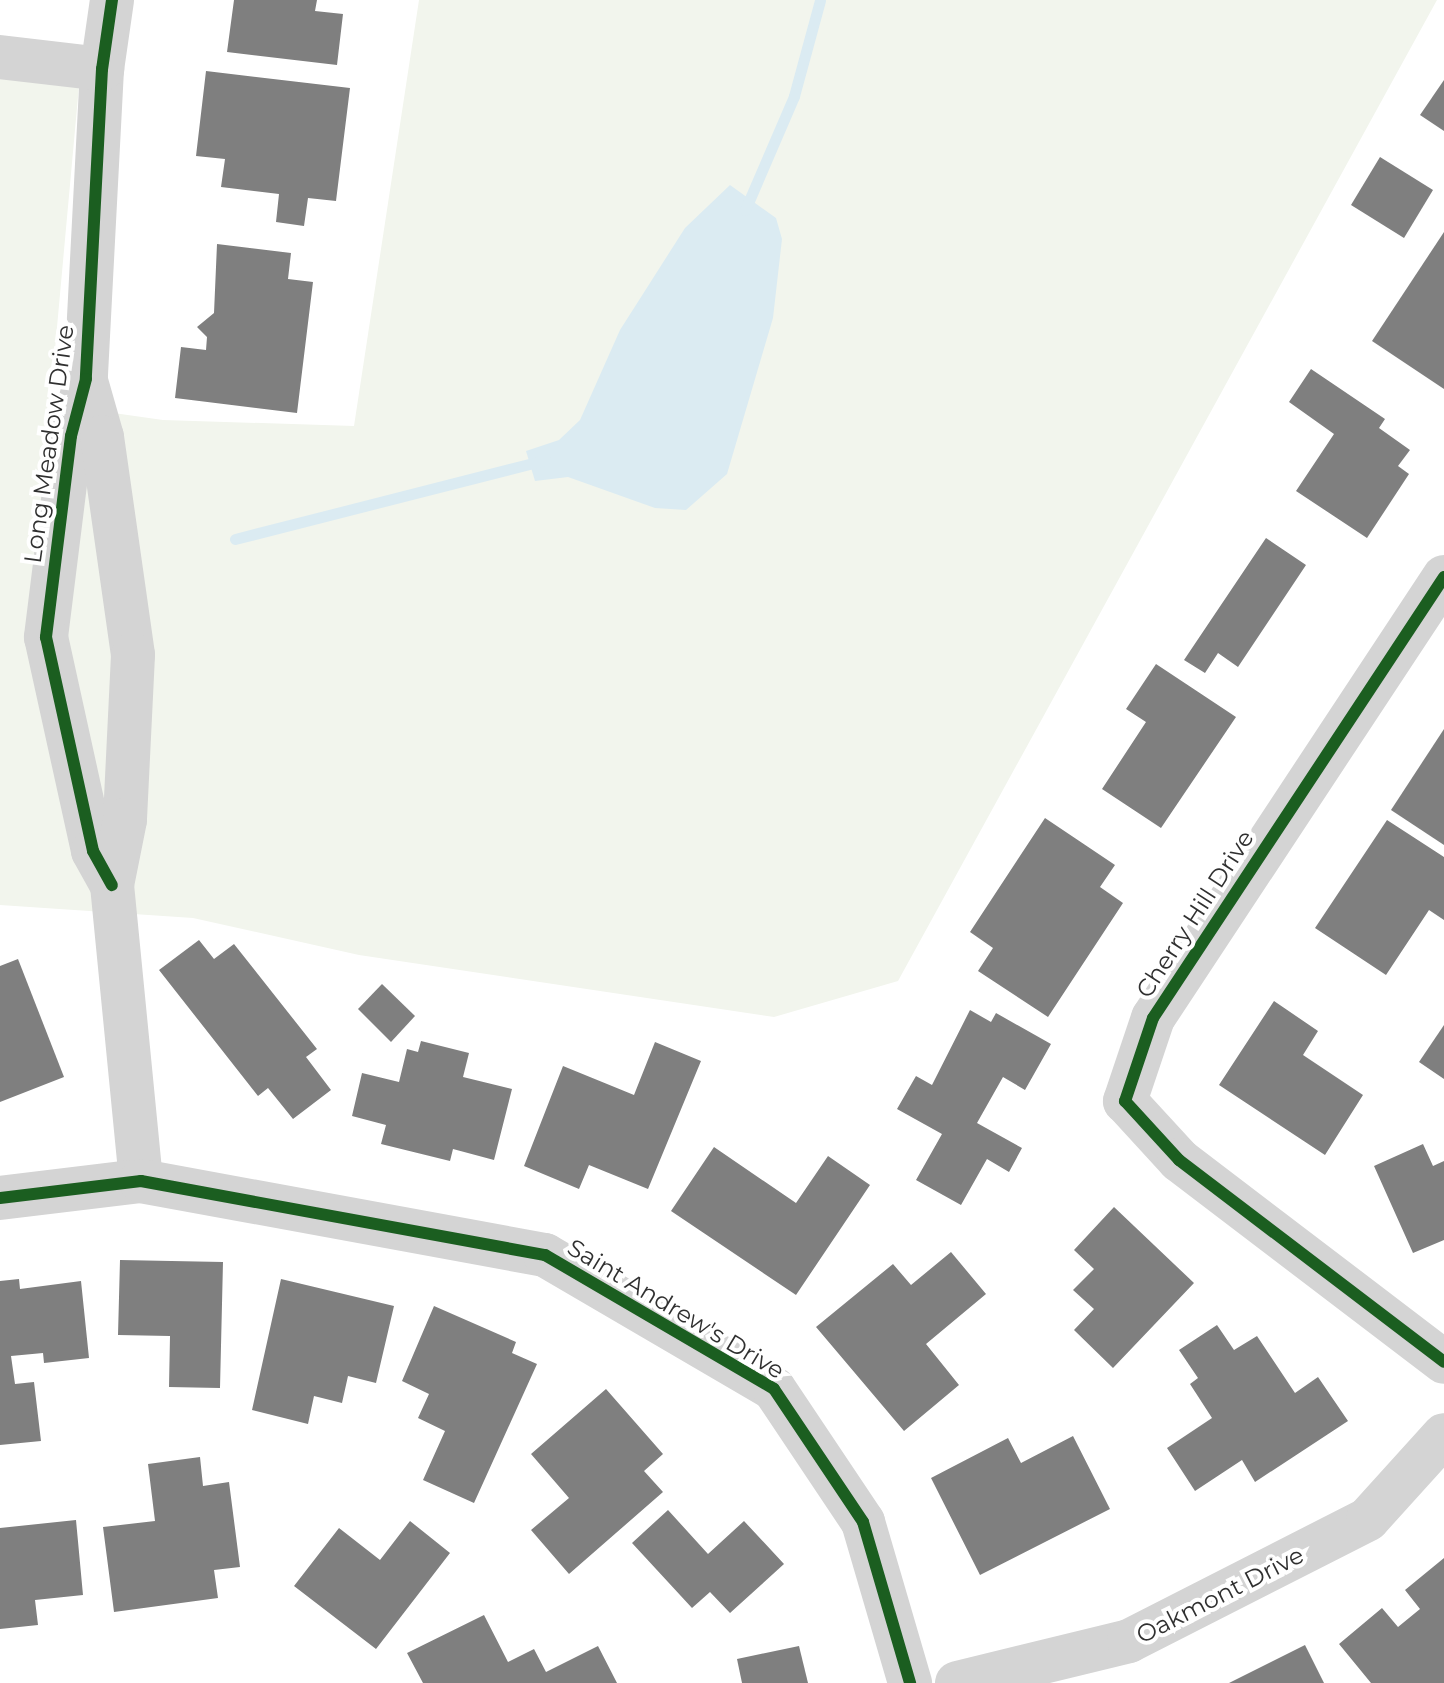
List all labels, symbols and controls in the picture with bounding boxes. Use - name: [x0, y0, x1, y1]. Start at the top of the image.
- street label: Long Meadow Drive: [18, 323, 80, 565]
- street label: Cherry Hill Drive: [1130, 825, 1260, 1003]
- street label: Saint Andrew's Drive: [562, 1233, 790, 1385]
- street label: Oakmont Drive: [1131, 1540, 1309, 1650]

